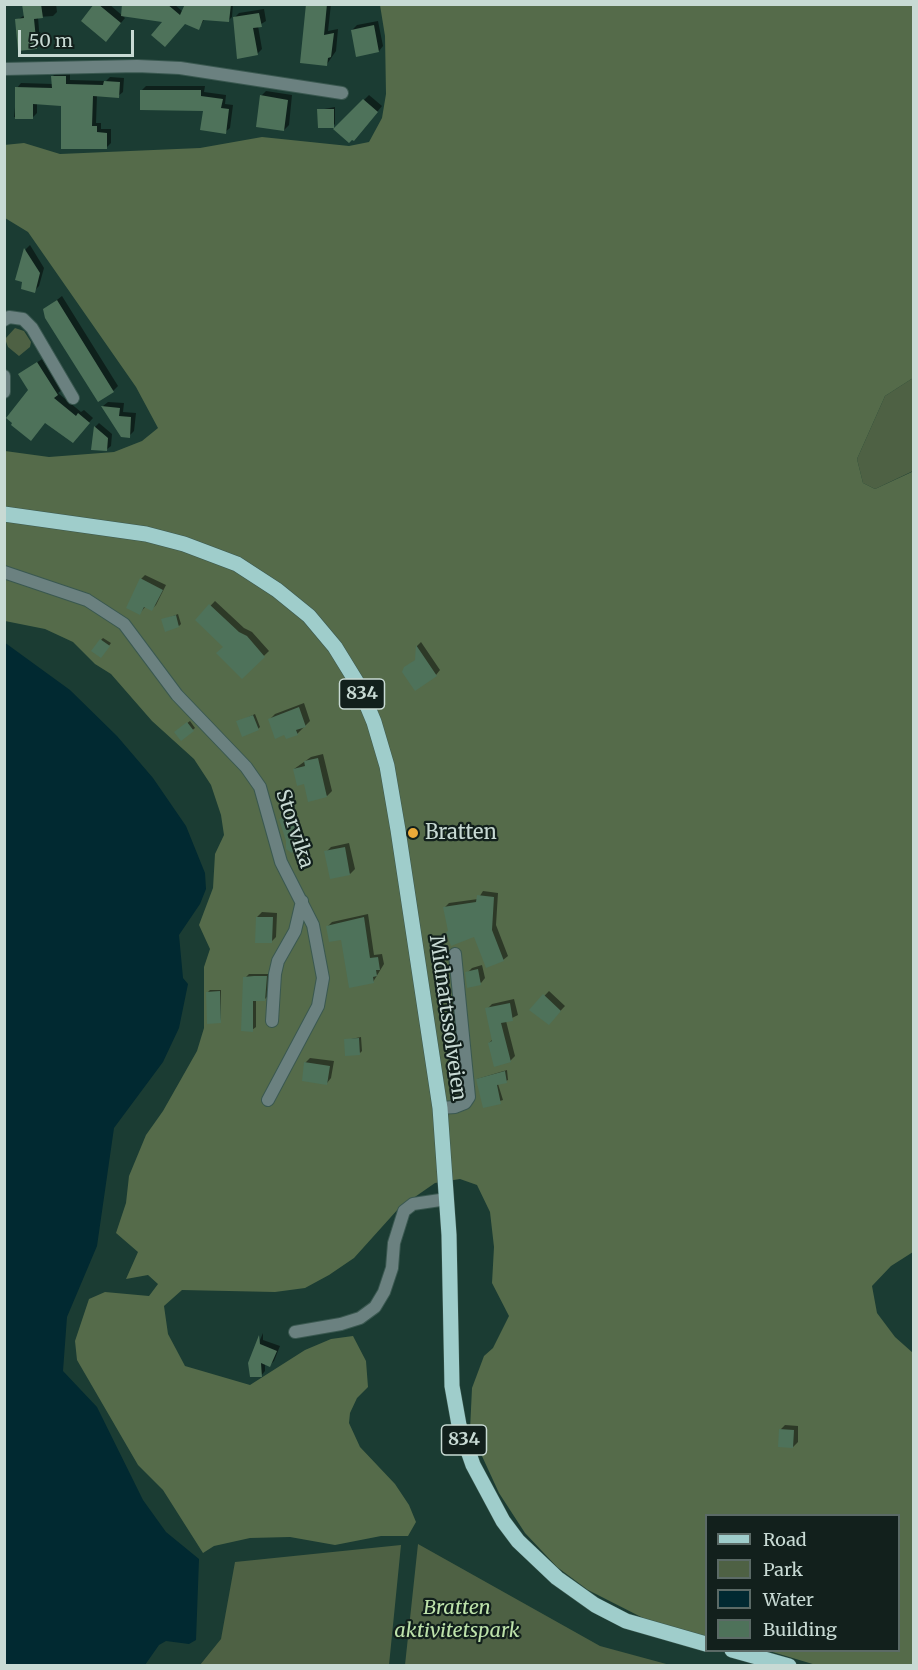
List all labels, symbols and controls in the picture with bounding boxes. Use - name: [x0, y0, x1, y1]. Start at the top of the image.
- scale bar: [21, 18, 136, 56]
- text: 50 m: [29, 29, 73, 52]
- road number: 834: [340, 679, 385, 709]
- street label: Storvika: [270, 787, 318, 871]
- place label: Bratten: [425, 821, 497, 845]
- marker: Bratten: [406, 826, 420, 840]
- street label: Midnattssolveien: [424, 934, 470, 1102]
- road number: 834: [442, 1425, 486, 1455]
- legend: [705, 1514, 900, 1652]
- text: Road: [763, 1528, 807, 1551]
- text: Park: [763, 1558, 803, 1581]
- text: Water: [763, 1588, 814, 1611]
- park label: Bratten aktivitetspark: [394, 1596, 520, 1643]
- text: Building: [763, 1618, 837, 1641]

